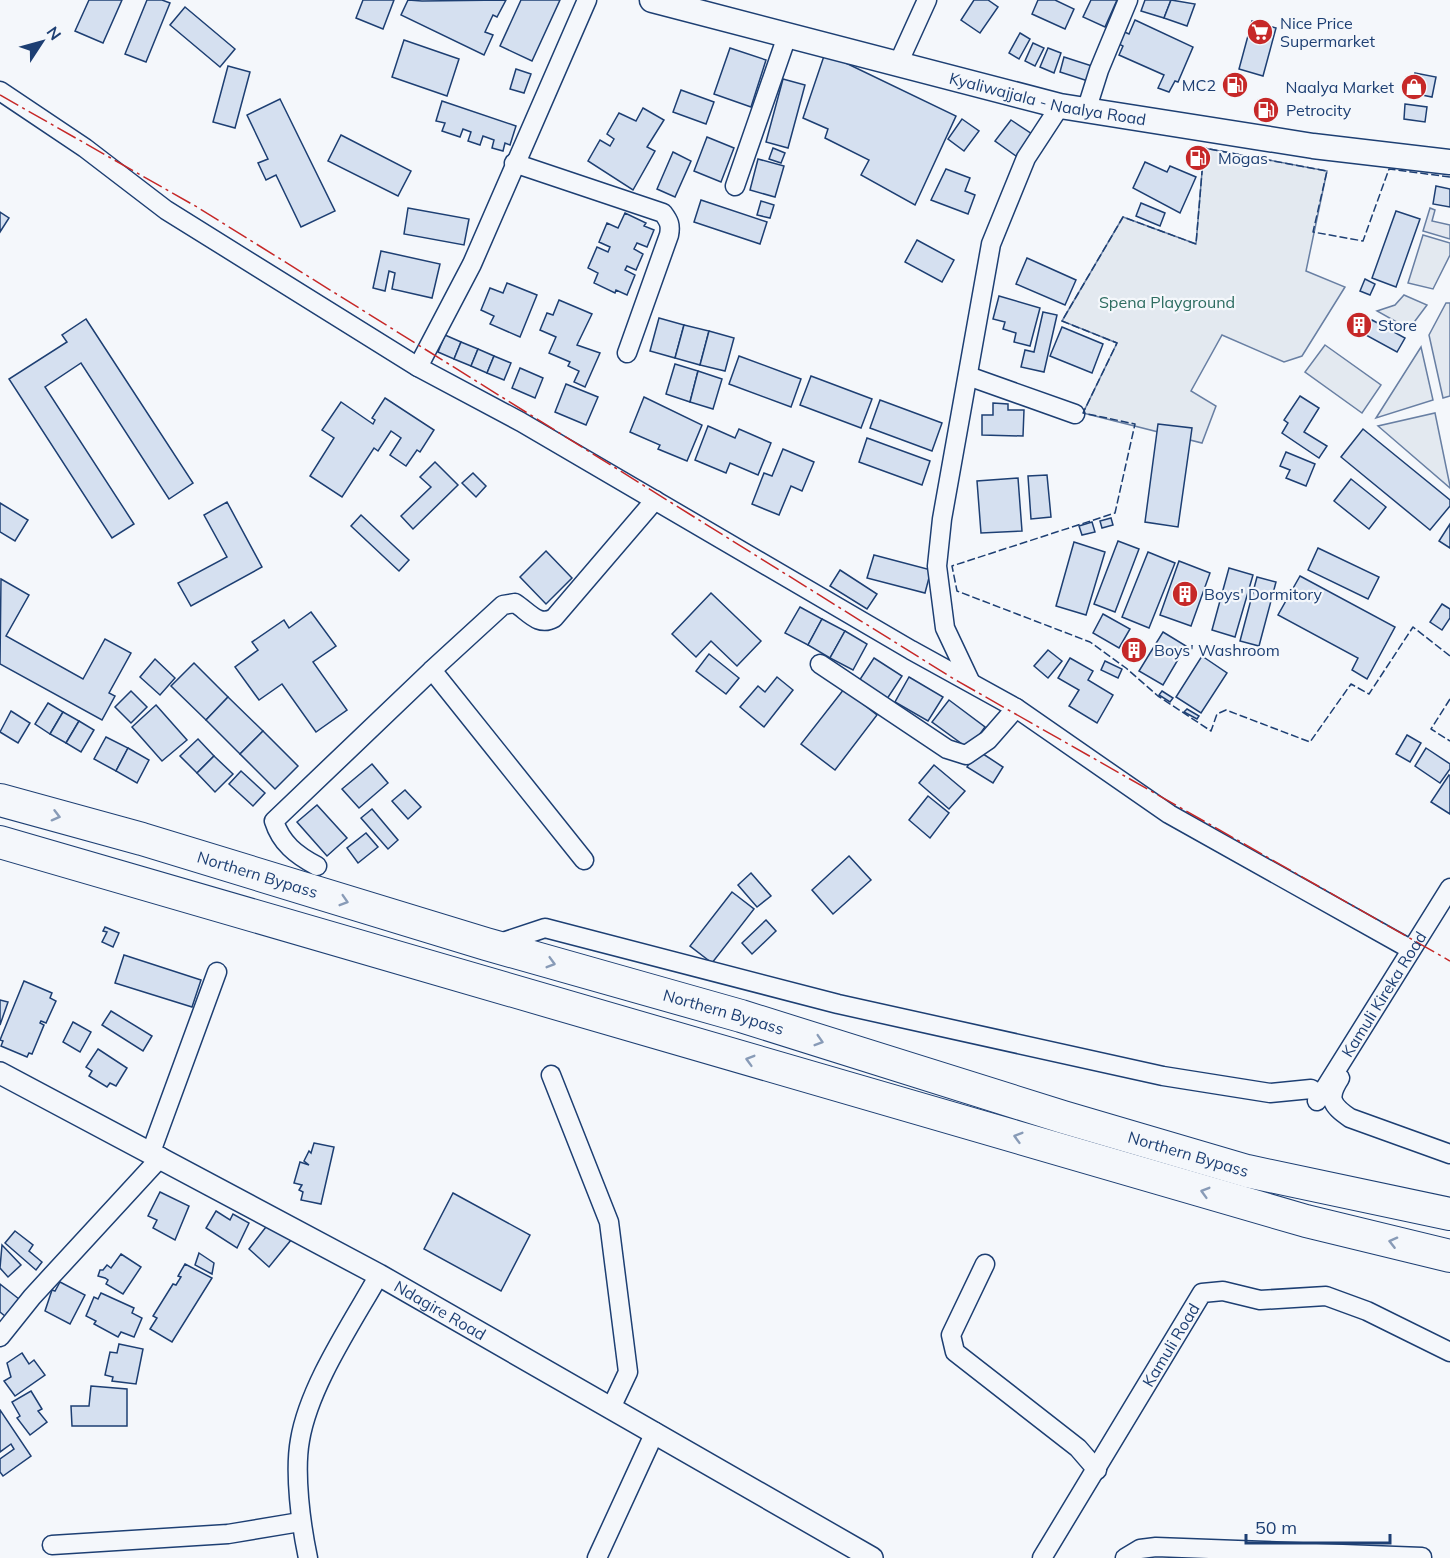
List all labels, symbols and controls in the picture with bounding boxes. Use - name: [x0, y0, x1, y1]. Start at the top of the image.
- north arrow: [12, 12, 72, 72]
- place label: Nice Price Supermarket: [1280, 13, 1376, 51]
- supermarket icon: Nice Price Supermarket: [1245, 17, 1275, 47]
- text: N: [42, 22, 66, 44]
- street label: Kyaliwajjala - Naalya Road: [947, 68, 1147, 129]
- fuel station icon: MC2: [1220, 70, 1250, 100]
- shop icon: Naalya Market: [1399, 72, 1429, 102]
- place label: MC2: [1182, 75, 1216, 95]
- place label: Naalya Market: [1285, 77, 1394, 97]
- fuel station icon: Petrocity: [1251, 95, 1281, 125]
- place label: Petrocity: [1286, 100, 1352, 120]
- fuel station icon: Mogas: [1183, 143, 1213, 173]
- place label: Mogas: [1218, 148, 1268, 168]
- park label: Spena Playground: [1099, 292, 1235, 312]
- building icon: Store: [1344, 310, 1374, 340]
- place label: Store: [1378, 315, 1417, 335]
- building icon: Boys' Dormitory: [1170, 579, 1200, 609]
- place label: Boys' Dormitory: [1204, 584, 1323, 604]
- building icon: Boys' Washroom: [1119, 635, 1149, 665]
- place label: Boys' Washroom: [1154, 640, 1280, 660]
- one-way arrow: [51, 808, 61, 821]
- street label: Northern Bypass: [195, 846, 320, 902]
- one-way arrow: [338, 894, 349, 906]
- street label: Kamuli Kireka Road: [1337, 928, 1430, 1061]
- one-way arrow: [546, 955, 556, 968]
- street label: Northern Bypass: [661, 985, 787, 1039]
- one-way arrow: [813, 1033, 824, 1046]
- one-way arrow: [745, 1054, 755, 1067]
- street label: Northern Bypass: [1126, 1127, 1251, 1181]
- one-way arrow: [1013, 1132, 1024, 1144]
- one-way arrow: [1200, 1186, 1210, 1199]
- one-way arrow: [1388, 1237, 1398, 1250]
- street label: Ndagire Road: [391, 1276, 490, 1344]
- street label: Kamuli Road: [1138, 1299, 1204, 1390]
- scale bar: [1246, 1507, 1390, 1545]
- text: 50 m: [1255, 1516, 1297, 1539]

